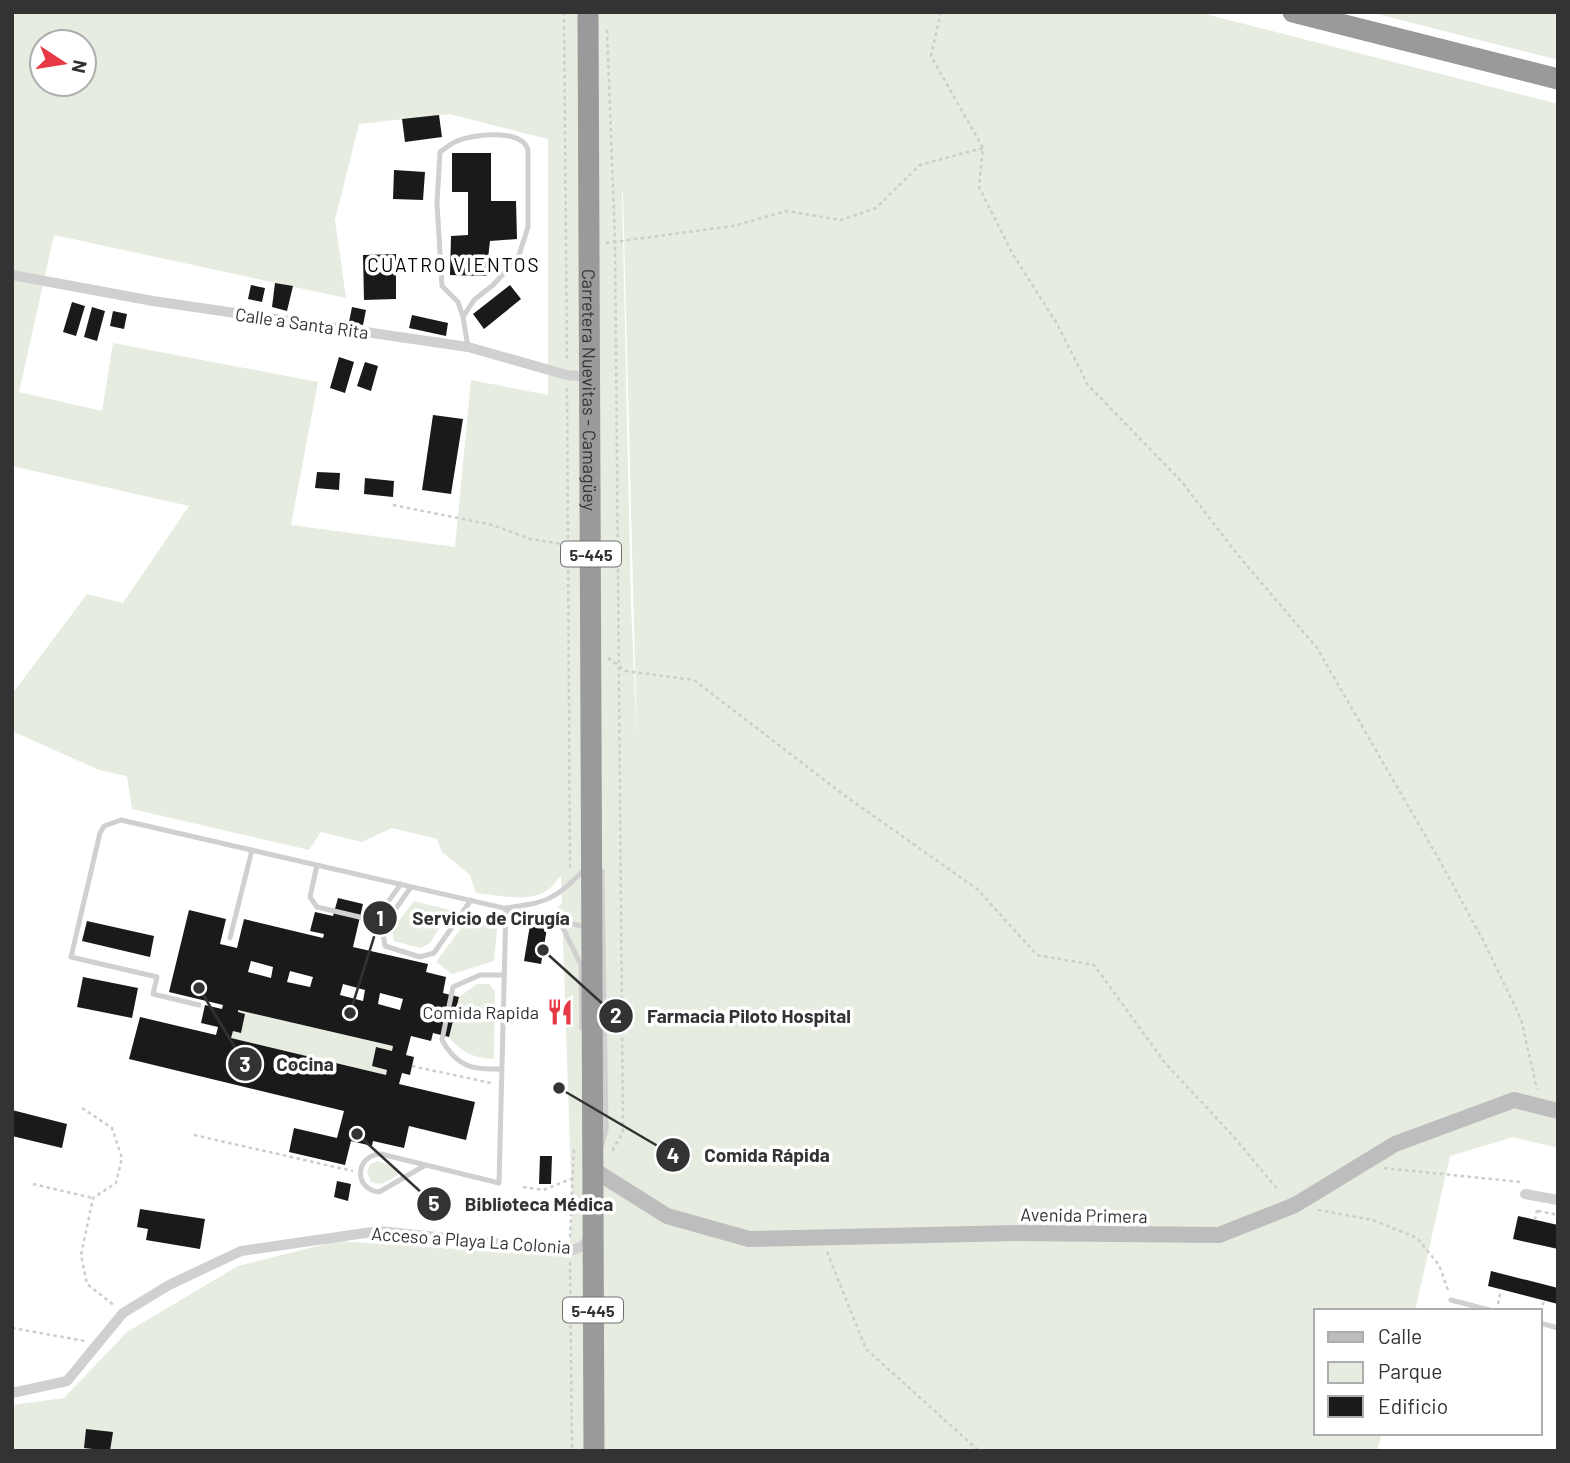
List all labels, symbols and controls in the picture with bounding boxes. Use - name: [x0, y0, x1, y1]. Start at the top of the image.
- north arrow: [28, 28, 98, 98]
- text: N: [68, 58, 93, 75]
- district label: CUATRO VIENTOS: [367, 253, 541, 276]
- street label: Carretera Nuevitas - Camagüey: [578, 269, 601, 511]
- street label: Calle a Santa Rita: [234, 303, 370, 343]
- road number: 5-445: [561, 541, 621, 566]
- callout: Servicio de Cirugía: [363, 898, 583, 938]
- text: 1: [376, 905, 384, 930]
- text: Servicio de Cirugía: [412, 906, 570, 929]
- callout: Farmacia Piloto Hospital: [598, 996, 865, 1036]
- restaurant icon: Comida Rapida: [545, 997, 575, 1027]
- place label: Comida Rapida: [422, 1001, 539, 1023]
- text: 2: [610, 1002, 622, 1027]
- text: Farmacia Piloto Hospital: [647, 1004, 851, 1027]
- callout: Cocina: [228, 1044, 348, 1084]
- text: 3: [239, 1051, 251, 1076]
- text: Cocina: [276, 1052, 334, 1075]
- callout: Comida Rápida: [655, 1135, 844, 1175]
- text: 4: [667, 1142, 679, 1167]
- text: Comida Rápida: [704, 1143, 830, 1166]
- callout: Biblioteca Médica: [416, 1184, 628, 1224]
- text: 5: [428, 1190, 440, 1215]
- text: Biblioteca Médica: [465, 1192, 613, 1215]
- street label: Avenida Primera: [1020, 1203, 1148, 1227]
- street label: Acceso a Playa La Colonia: [371, 1222, 571, 1258]
- road number: 5-445: [563, 1298, 623, 1322]
- legend: [1314, 1309, 1542, 1435]
- text: Calle: [1378, 1323, 1422, 1348]
- text: Parque: [1378, 1358, 1443, 1383]
- text: Edificio: [1378, 1393, 1448, 1418]

